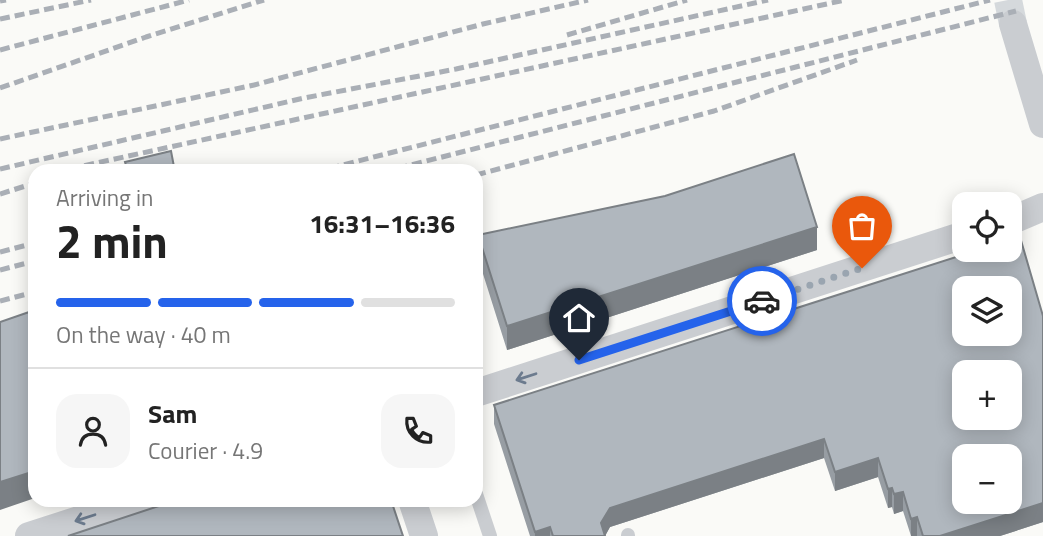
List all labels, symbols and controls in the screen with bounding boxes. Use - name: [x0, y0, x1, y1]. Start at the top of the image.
- text: Arriving in: [56, 180, 153, 215]
- map controls: [952, 192, 1022, 514]
- button: locate: [952, 192, 1022, 262]
- pin: [832, 196, 892, 268]
- text: 16:31–16:36: [309, 204, 455, 243]
- text: 2 min: [56, 206, 168, 276]
- icon: bag: [843, 207, 881, 245]
- courier: [727, 266, 797, 336]
- button: layers: [952, 276, 1022, 346]
- icon: car: [743, 282, 781, 320]
- pin: [549, 288, 609, 360]
- icon: home: [560, 299, 598, 337]
- text: On the way · 40 m: [56, 317, 231, 352]
- button: +: [952, 360, 1022, 430]
- one-way arrow: [516, 371, 538, 384]
- button: person: [56, 394, 130, 468]
- text: Sam: [148, 394, 197, 433]
- button: phone: [381, 394, 455, 468]
- text: Courier · 4.9: [148, 433, 263, 468]
- button: −: [952, 444, 1022, 514]
- one-way arrow: [75, 513, 97, 526]

